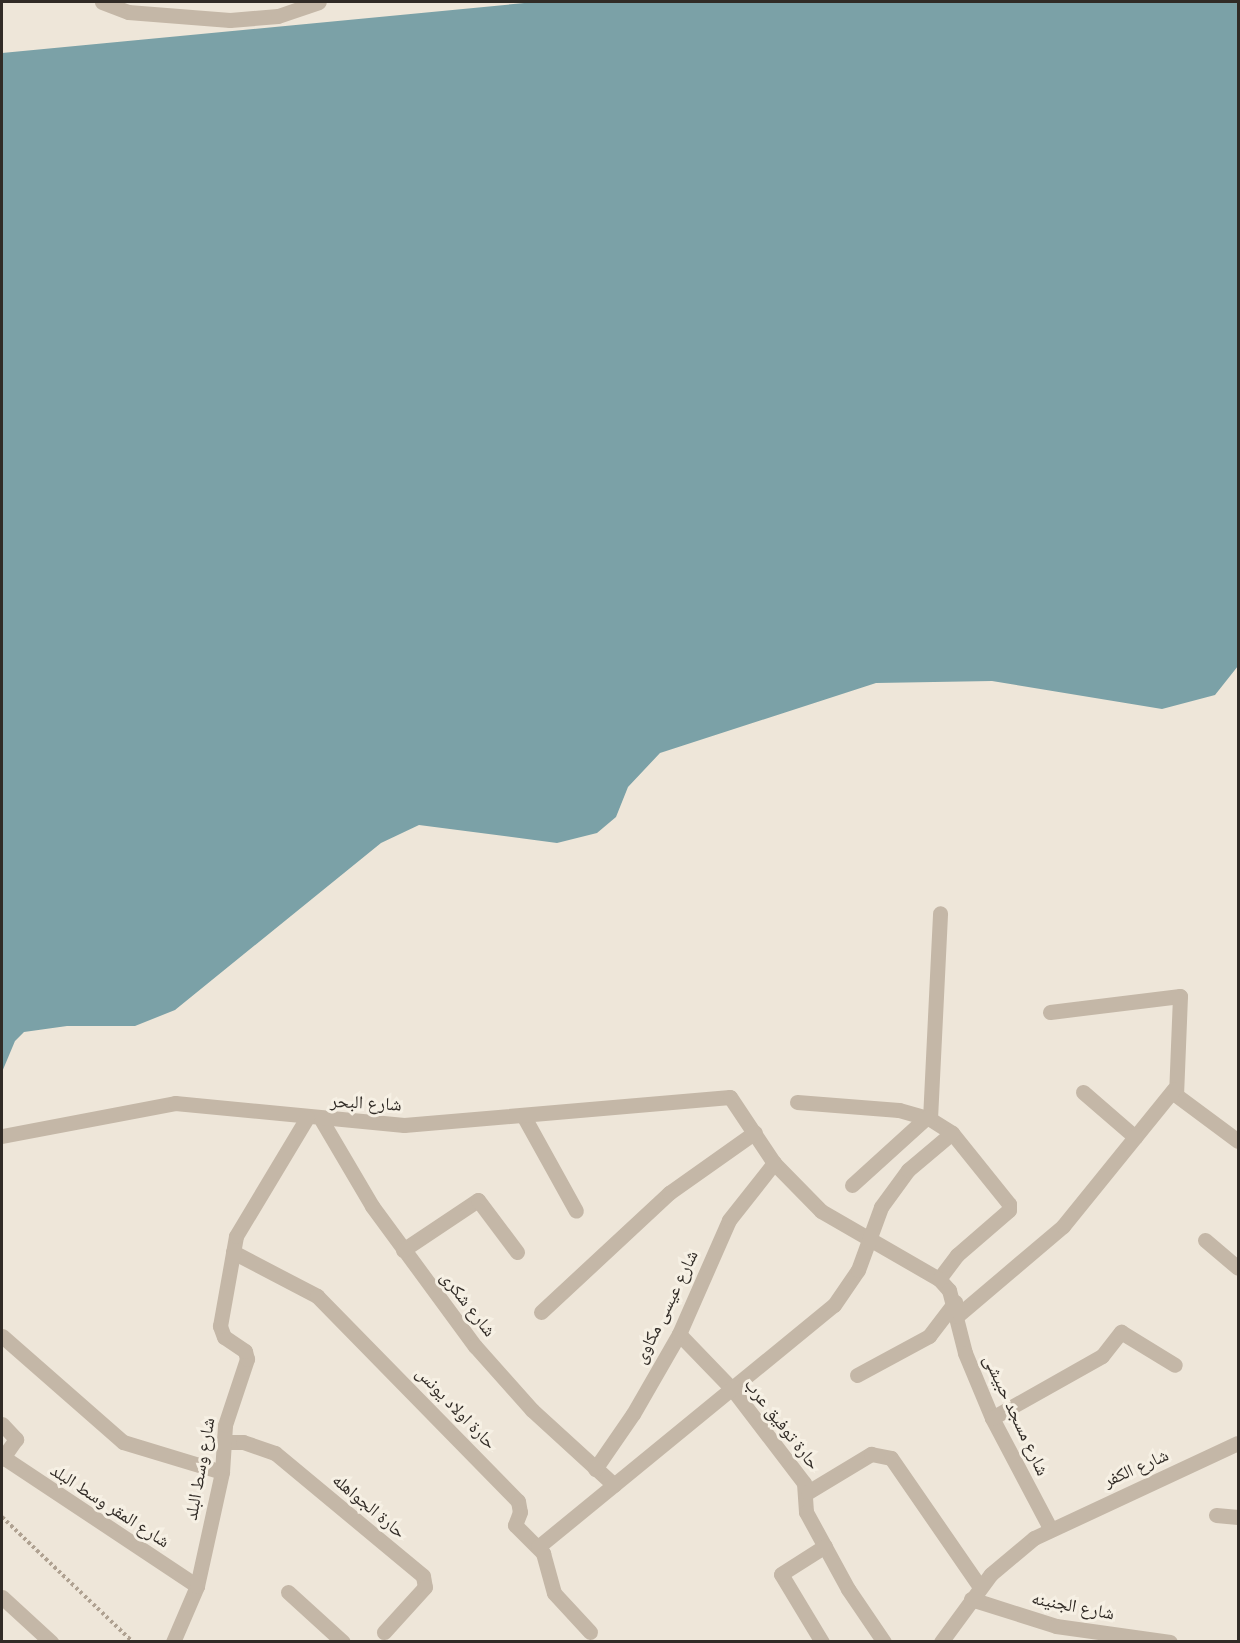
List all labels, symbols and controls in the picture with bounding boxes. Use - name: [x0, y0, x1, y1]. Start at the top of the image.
- street label: شارع البحر: [330, 1090, 402, 1116]
- street label: شارع عيسى مكاوى: [629, 1247, 703, 1367]
- street label: شارع شكرى: [436, 1267, 500, 1341]
- street label: شارع مسجد حبيشى: [978, 1351, 1054, 1479]
- street label: حارة اولاد يونس: [411, 1362, 501, 1454]
- street label: حارة توفيق عرب: [740, 1374, 824, 1474]
- street label: شارع وسط البلد: [180, 1416, 220, 1522]
- street label: شارع الكفر: [1100, 1444, 1172, 1492]
- street label: شارع المقر وسط البلد: [46, 1459, 174, 1553]
- street label: حارة الجواهله: [328, 1469, 410, 1543]
- street label: شارع الجنينه: [1030, 1587, 1116, 1625]

